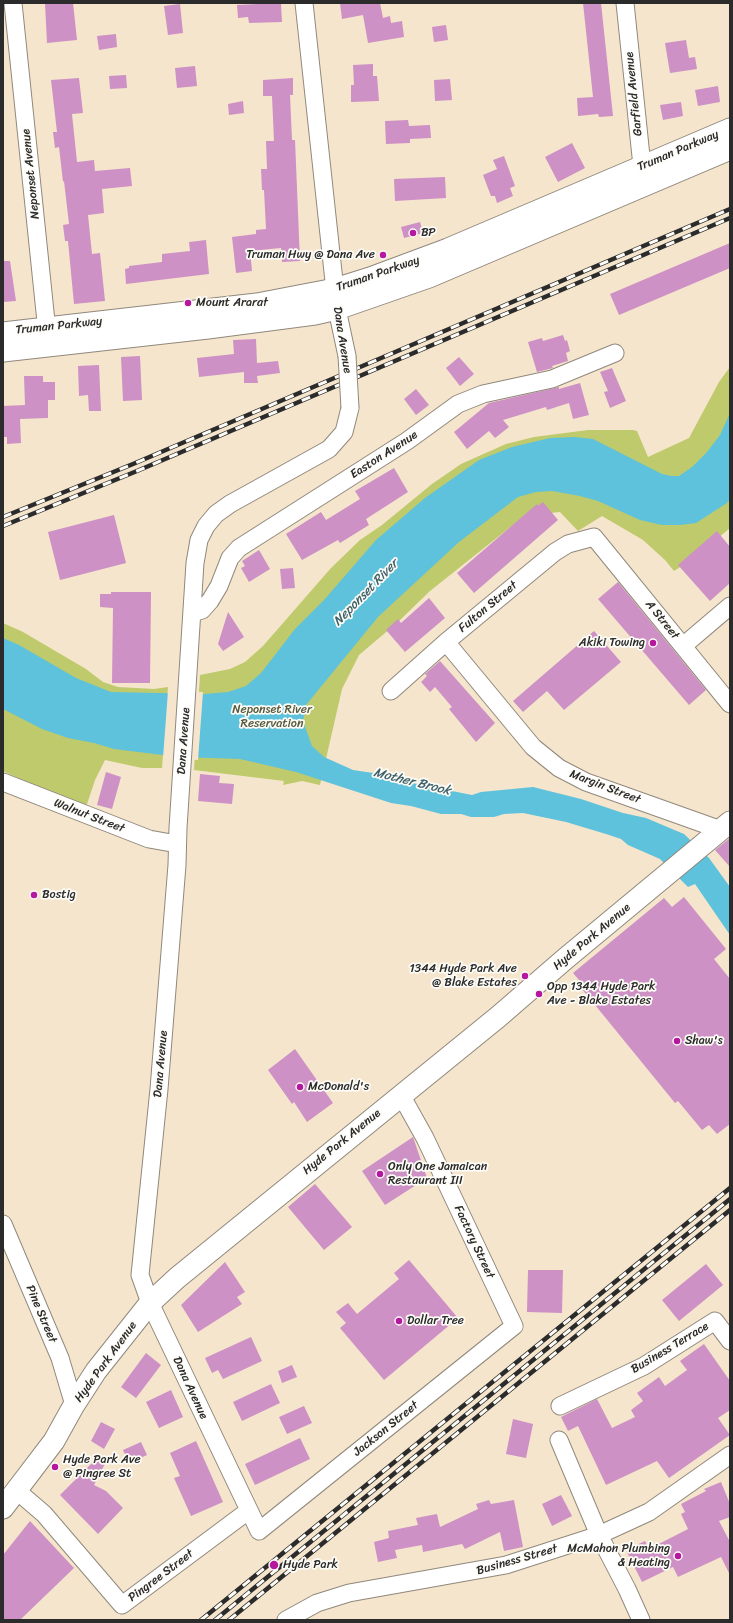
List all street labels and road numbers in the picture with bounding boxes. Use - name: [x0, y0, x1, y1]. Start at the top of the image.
- street label: Garfield Avenue: [622, 51, 646, 137]
- street label: Truman Parkway: [635, 127, 721, 175]
- street label: Neponset Avenue: [19, 128, 43, 220]
- street label: Truman Parkway: [335, 253, 421, 295]
- street label: Dana Avenue: [330, 306, 354, 374]
- street label: Truman Parkway: [15, 314, 103, 338]
- street label: Easton Avenue: [348, 428, 420, 482]
- street label: Fulton Street: [456, 578, 520, 636]
- street label: A Street: [642, 598, 682, 642]
- street label: Dana Avenue: [174, 707, 194, 775]
- street label: Margin Street: [568, 767, 642, 807]
- street label: Walnut Street: [52, 796, 126, 836]
- street label: Hyde Park Avenue: [550, 901, 634, 973]
- street label: Dana Avenue: [151, 1030, 171, 1098]
- street label: Hyde Park Avenue: [300, 1106, 384, 1178]
- street label: Factory Street: [451, 1203, 497, 1281]
- street label: Pine Street: [22, 1283, 60, 1345]
- street label: Hyde Park Avenue: [72, 1319, 140, 1405]
- street label: Business Terrace: [629, 1319, 711, 1377]
- street label: Dana Avenue: [169, 1355, 211, 1421]
- street label: Jackson Street: [351, 1398, 421, 1460]
- street label: Business Street: [475, 1542, 559, 1578]
- street label: Pingree Street: [126, 1547, 196, 1605]

